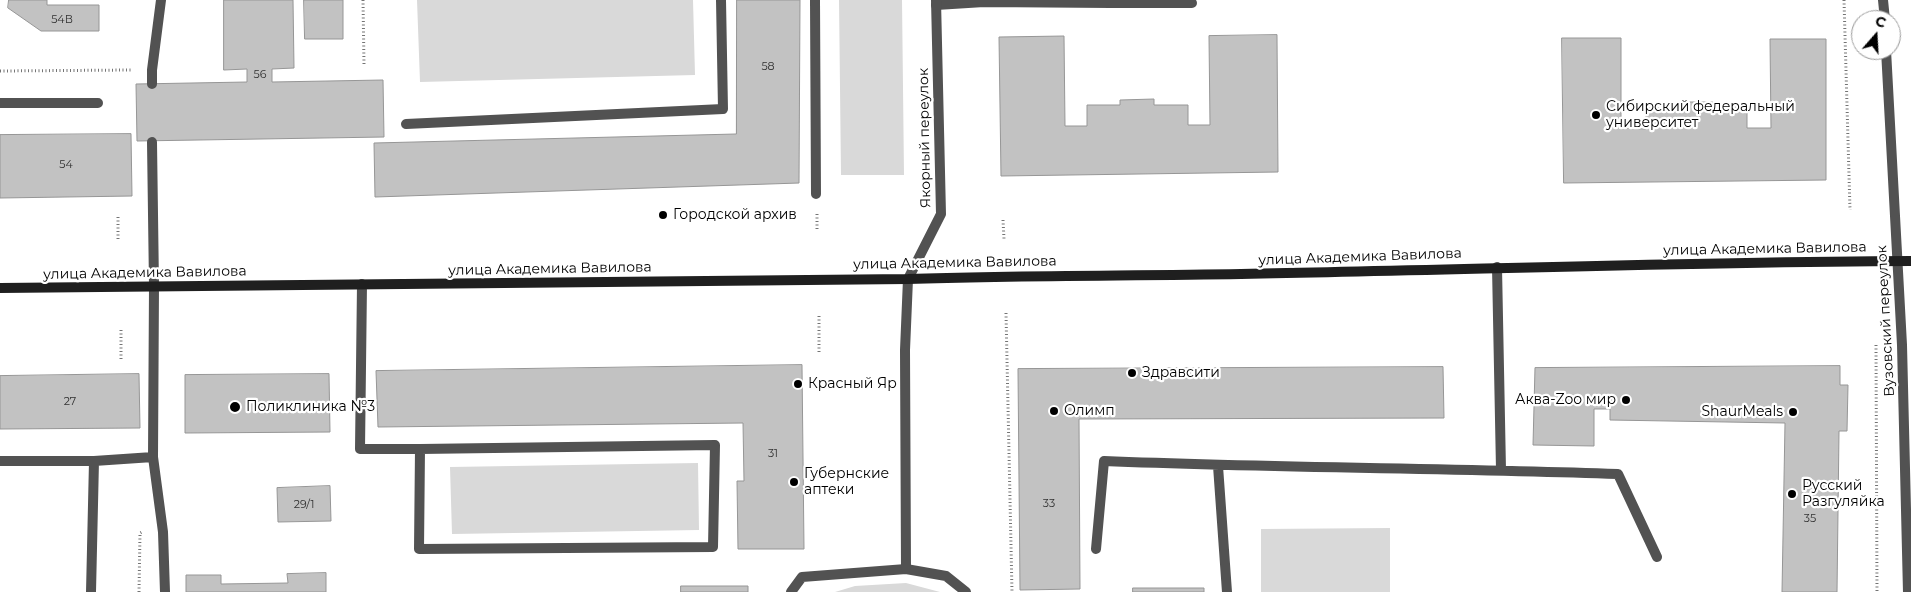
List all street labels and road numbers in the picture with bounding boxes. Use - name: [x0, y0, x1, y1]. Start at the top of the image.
- street label: Якорный переулок: [915, 68, 935, 208]
- street label: улица Академика Вавилова: [1663, 239, 1867, 259]
- street label: улица Академика Вавилова: [1258, 245, 1462, 269]
- street label: Вузовский переулок: [1874, 245, 1898, 397]
- street label: улица Академика Вавилова: [853, 253, 1057, 273]
- street label: улица Академика Вавилова: [448, 259, 652, 279]
- street label: улица Академика Вавилова: [43, 263, 247, 283]

